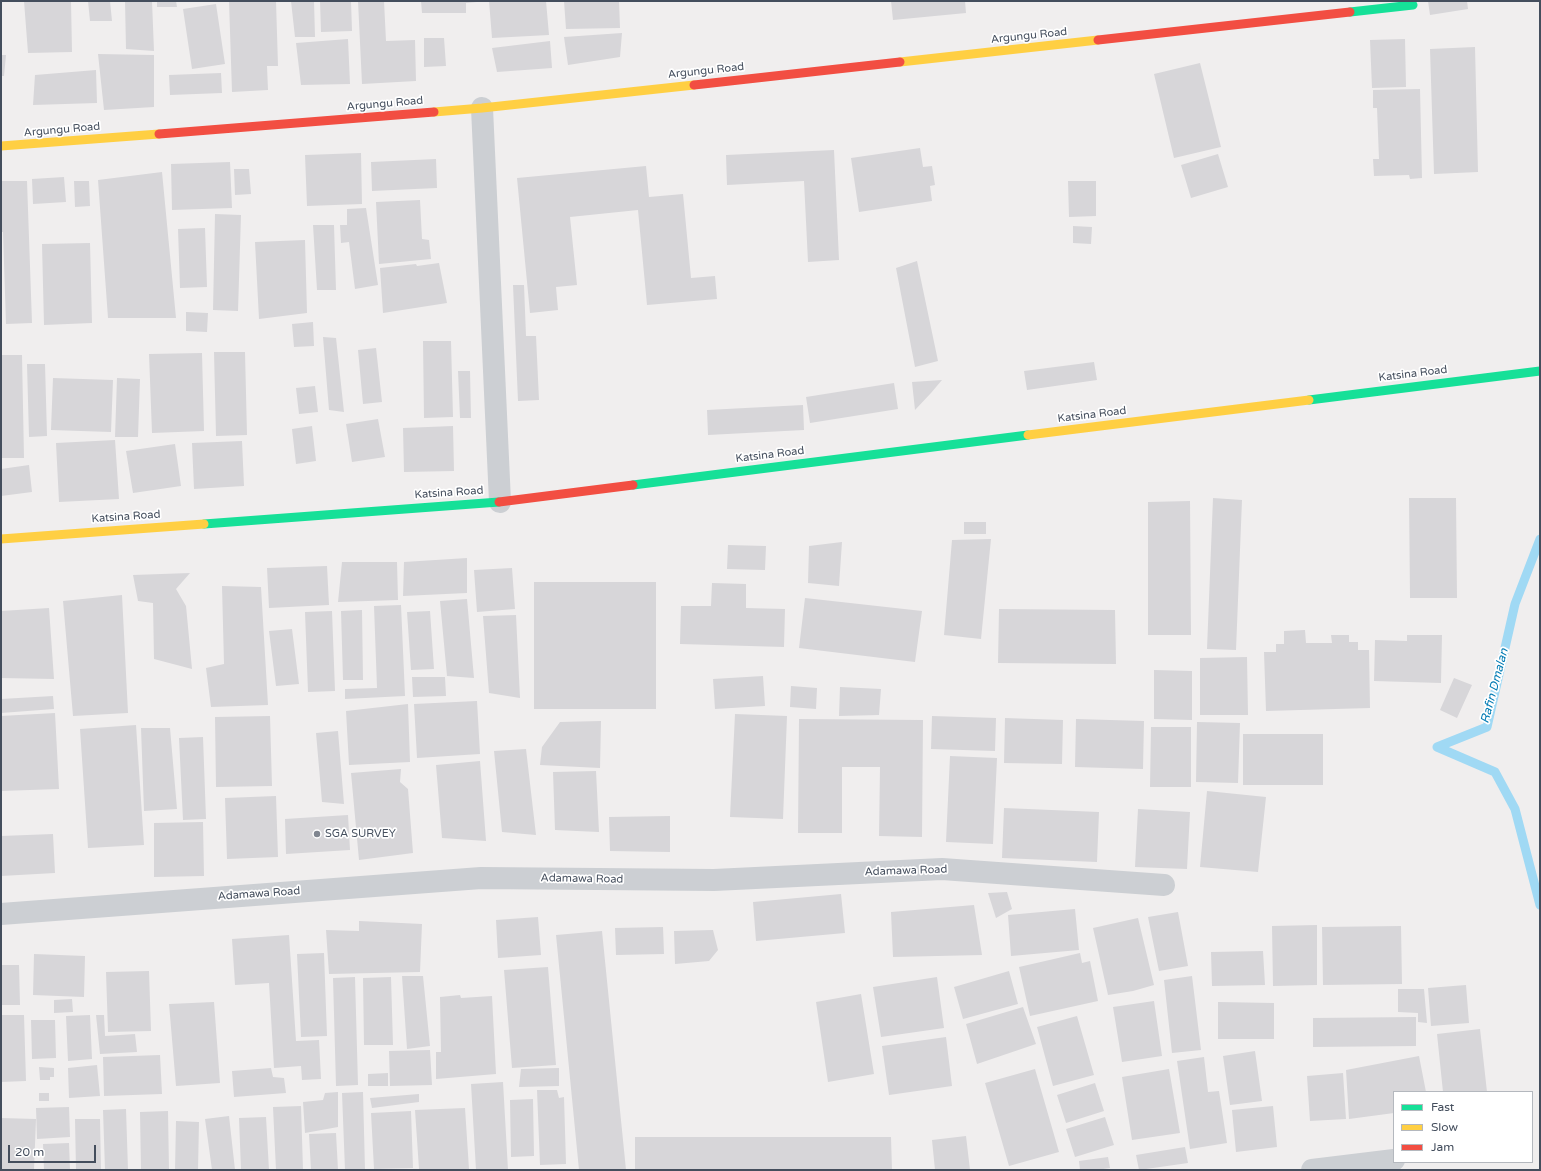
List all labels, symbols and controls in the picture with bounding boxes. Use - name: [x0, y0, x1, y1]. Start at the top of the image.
- street label: Argungu Road: [990, 25, 1068, 47]
- street label: Argungu Road: [667, 60, 745, 82]
- street label: Argungu Road: [346, 94, 424, 114]
- street label: Argungu Road: [23, 120, 101, 140]
- street label: Katsina Road: [1378, 363, 1448, 385]
- street label: Katsina Road: [1057, 404, 1127, 426]
- street label: Katsina Road: [735, 444, 805, 466]
- street label: Katsina Road: [414, 484, 484, 502]
- street label: Katsina Road: [91, 508, 161, 526]
- water label: Rafin Dmalan: [1478, 647, 1512, 725]
- place label: SGA SURVEY: [325, 827, 396, 841]
- marker: SGA SURVEY: [312, 829, 322, 839]
- street label: Adamawa Road: [864, 863, 948, 879]
- street label: Adamawa Road: [541, 872, 623, 886]
- street label: Adamawa Road: [217, 885, 301, 903]
- legend: [1393, 1091, 1533, 1163]
- text: Fast: [1431, 1100, 1454, 1114]
- text: Slow: [1431, 1120, 1458, 1134]
- scale bar: [10, 1137, 98, 1163]
- text: Jam: [1431, 1140, 1454, 1154]
- text: 20 m: [15, 1145, 44, 1159]

